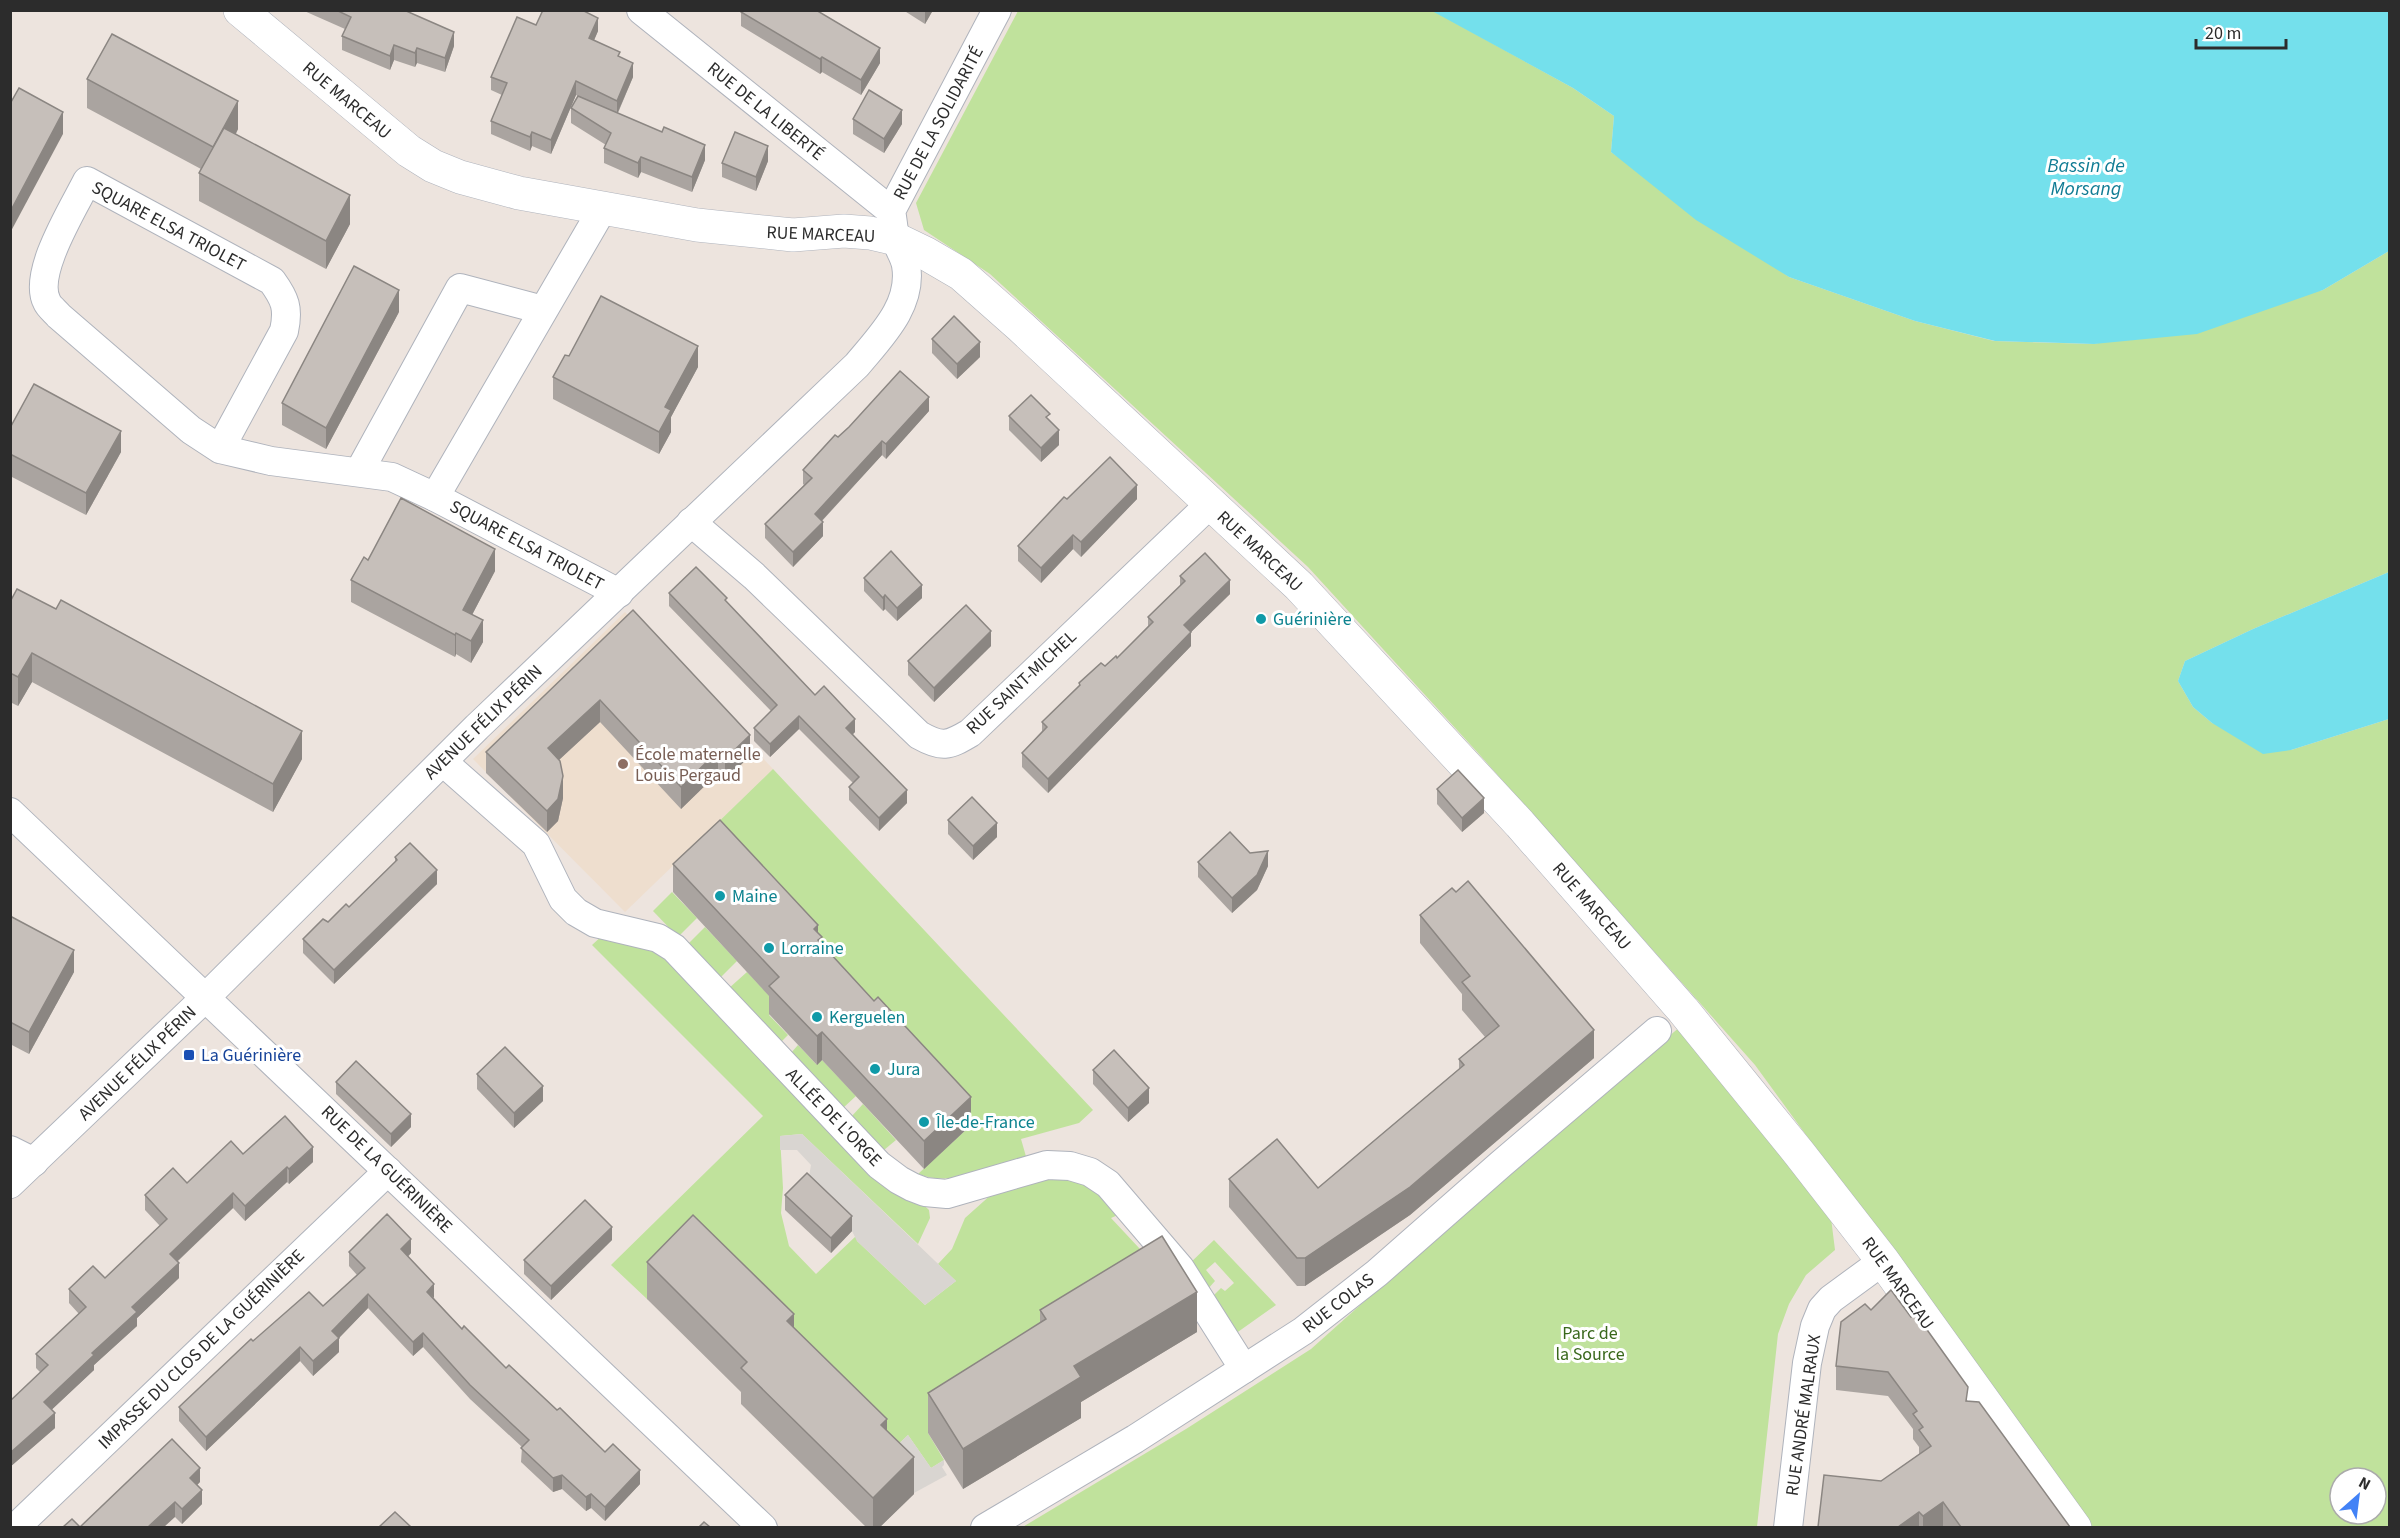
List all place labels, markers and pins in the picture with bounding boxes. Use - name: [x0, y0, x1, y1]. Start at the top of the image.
- place label: Guérinière: [1273, 607, 1352, 632]
- marker: Guérinière: [1254, 612, 1268, 626]
- place label: École maternelle Louis Pergaud: [635, 742, 761, 788]
- marker: École maternelle Louis Pergaud: [616, 757, 630, 771]
- place label: Maine: [732, 884, 777, 909]
- marker: Maine: [713, 889, 727, 903]
- place label: Lorraine: [781, 936, 844, 961]
- marker: Lorraine: [762, 941, 776, 955]
- place label: Kerguelen: [829, 1005, 905, 1030]
- marker: Kerguelen: [810, 1010, 824, 1024]
- place label: La Guérinière: [201, 1043, 301, 1068]
- marker: La Guérinière: [182, 1048, 196, 1062]
- place label: Jura: [887, 1057, 920, 1082]
- marker: Jura: [868, 1062, 882, 1076]
- place label: Île-de-France: [935, 1110, 1035, 1135]
- marker: Île-de-France: [917, 1115, 931, 1129]

